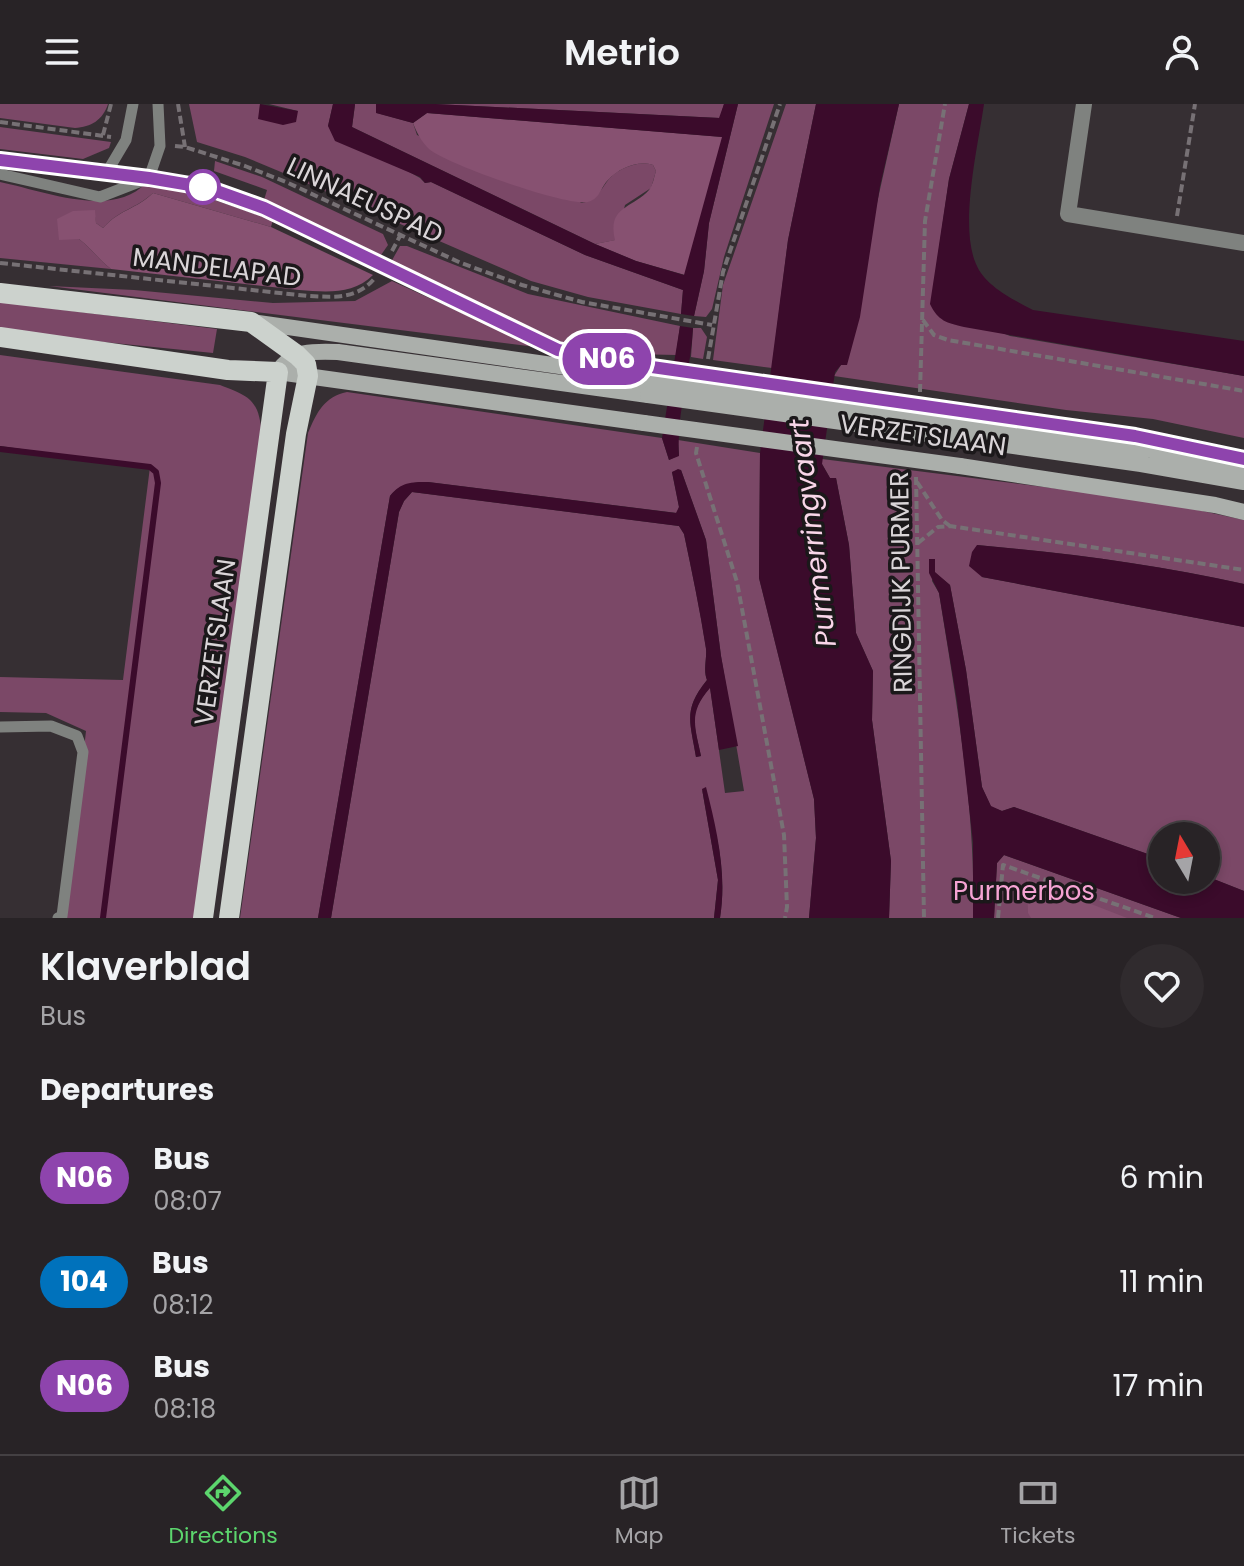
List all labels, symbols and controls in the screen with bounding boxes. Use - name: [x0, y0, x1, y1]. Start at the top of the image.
- text: Metrio: [564, 27, 680, 78]
- icon: menu: [40, 30, 84, 74]
- icon: person: [1160, 30, 1204, 74]
- street label: LINNAEUSPAD: [281, 148, 449, 252]
- unlabelled marker: [186, 170, 220, 204]
- street label: MANDELAPAD: [131, 239, 303, 295]
- line badge: N06: [561, 333, 653, 385]
- text: N06: [578, 339, 636, 378]
- street label: VERZETSLAAN: [837, 405, 1009, 465]
- water label: Purmerringvaart: [779, 416, 846, 649]
- street label: RINGDIJK PURMER: [881, 471, 921, 693]
- street label: VERZETSLAAN: [185, 556, 245, 728]
- north arrow: [1148, 822, 1220, 894]
- map controls: [1148, 822, 1220, 894]
- park label: Purmerbos: [953, 873, 1095, 909]
- text: Klaverblad: [40, 940, 251, 993]
- button: heart: [1120, 944, 1204, 1028]
- text: Bus: [40, 998, 86, 1034]
- text: Departures: [40, 1068, 214, 1111]
- text: Bus: [153, 1137, 210, 1180]
- text: 6 min: [1119, 1156, 1204, 1199]
- text: N06: [56, 1158, 113, 1197]
- text: 08:07: [153, 1183, 222, 1219]
- text: Bus: [152, 1241, 209, 1284]
- text: 11 min: [1119, 1260, 1204, 1303]
- text: 104: [60, 1262, 108, 1301]
- text: 08:12: [152, 1287, 214, 1323]
- text: Bus: [153, 1345, 210, 1388]
- text: 17 min: [1113, 1364, 1204, 1407]
- text: N06: [56, 1366, 113, 1405]
- text: 08:18: [153, 1391, 216, 1427]
- tab: Directions: [168, 1471, 278, 1552]
- tab: Map: [615, 1471, 663, 1552]
- tab: Tickets: [1000, 1471, 1075, 1552]

